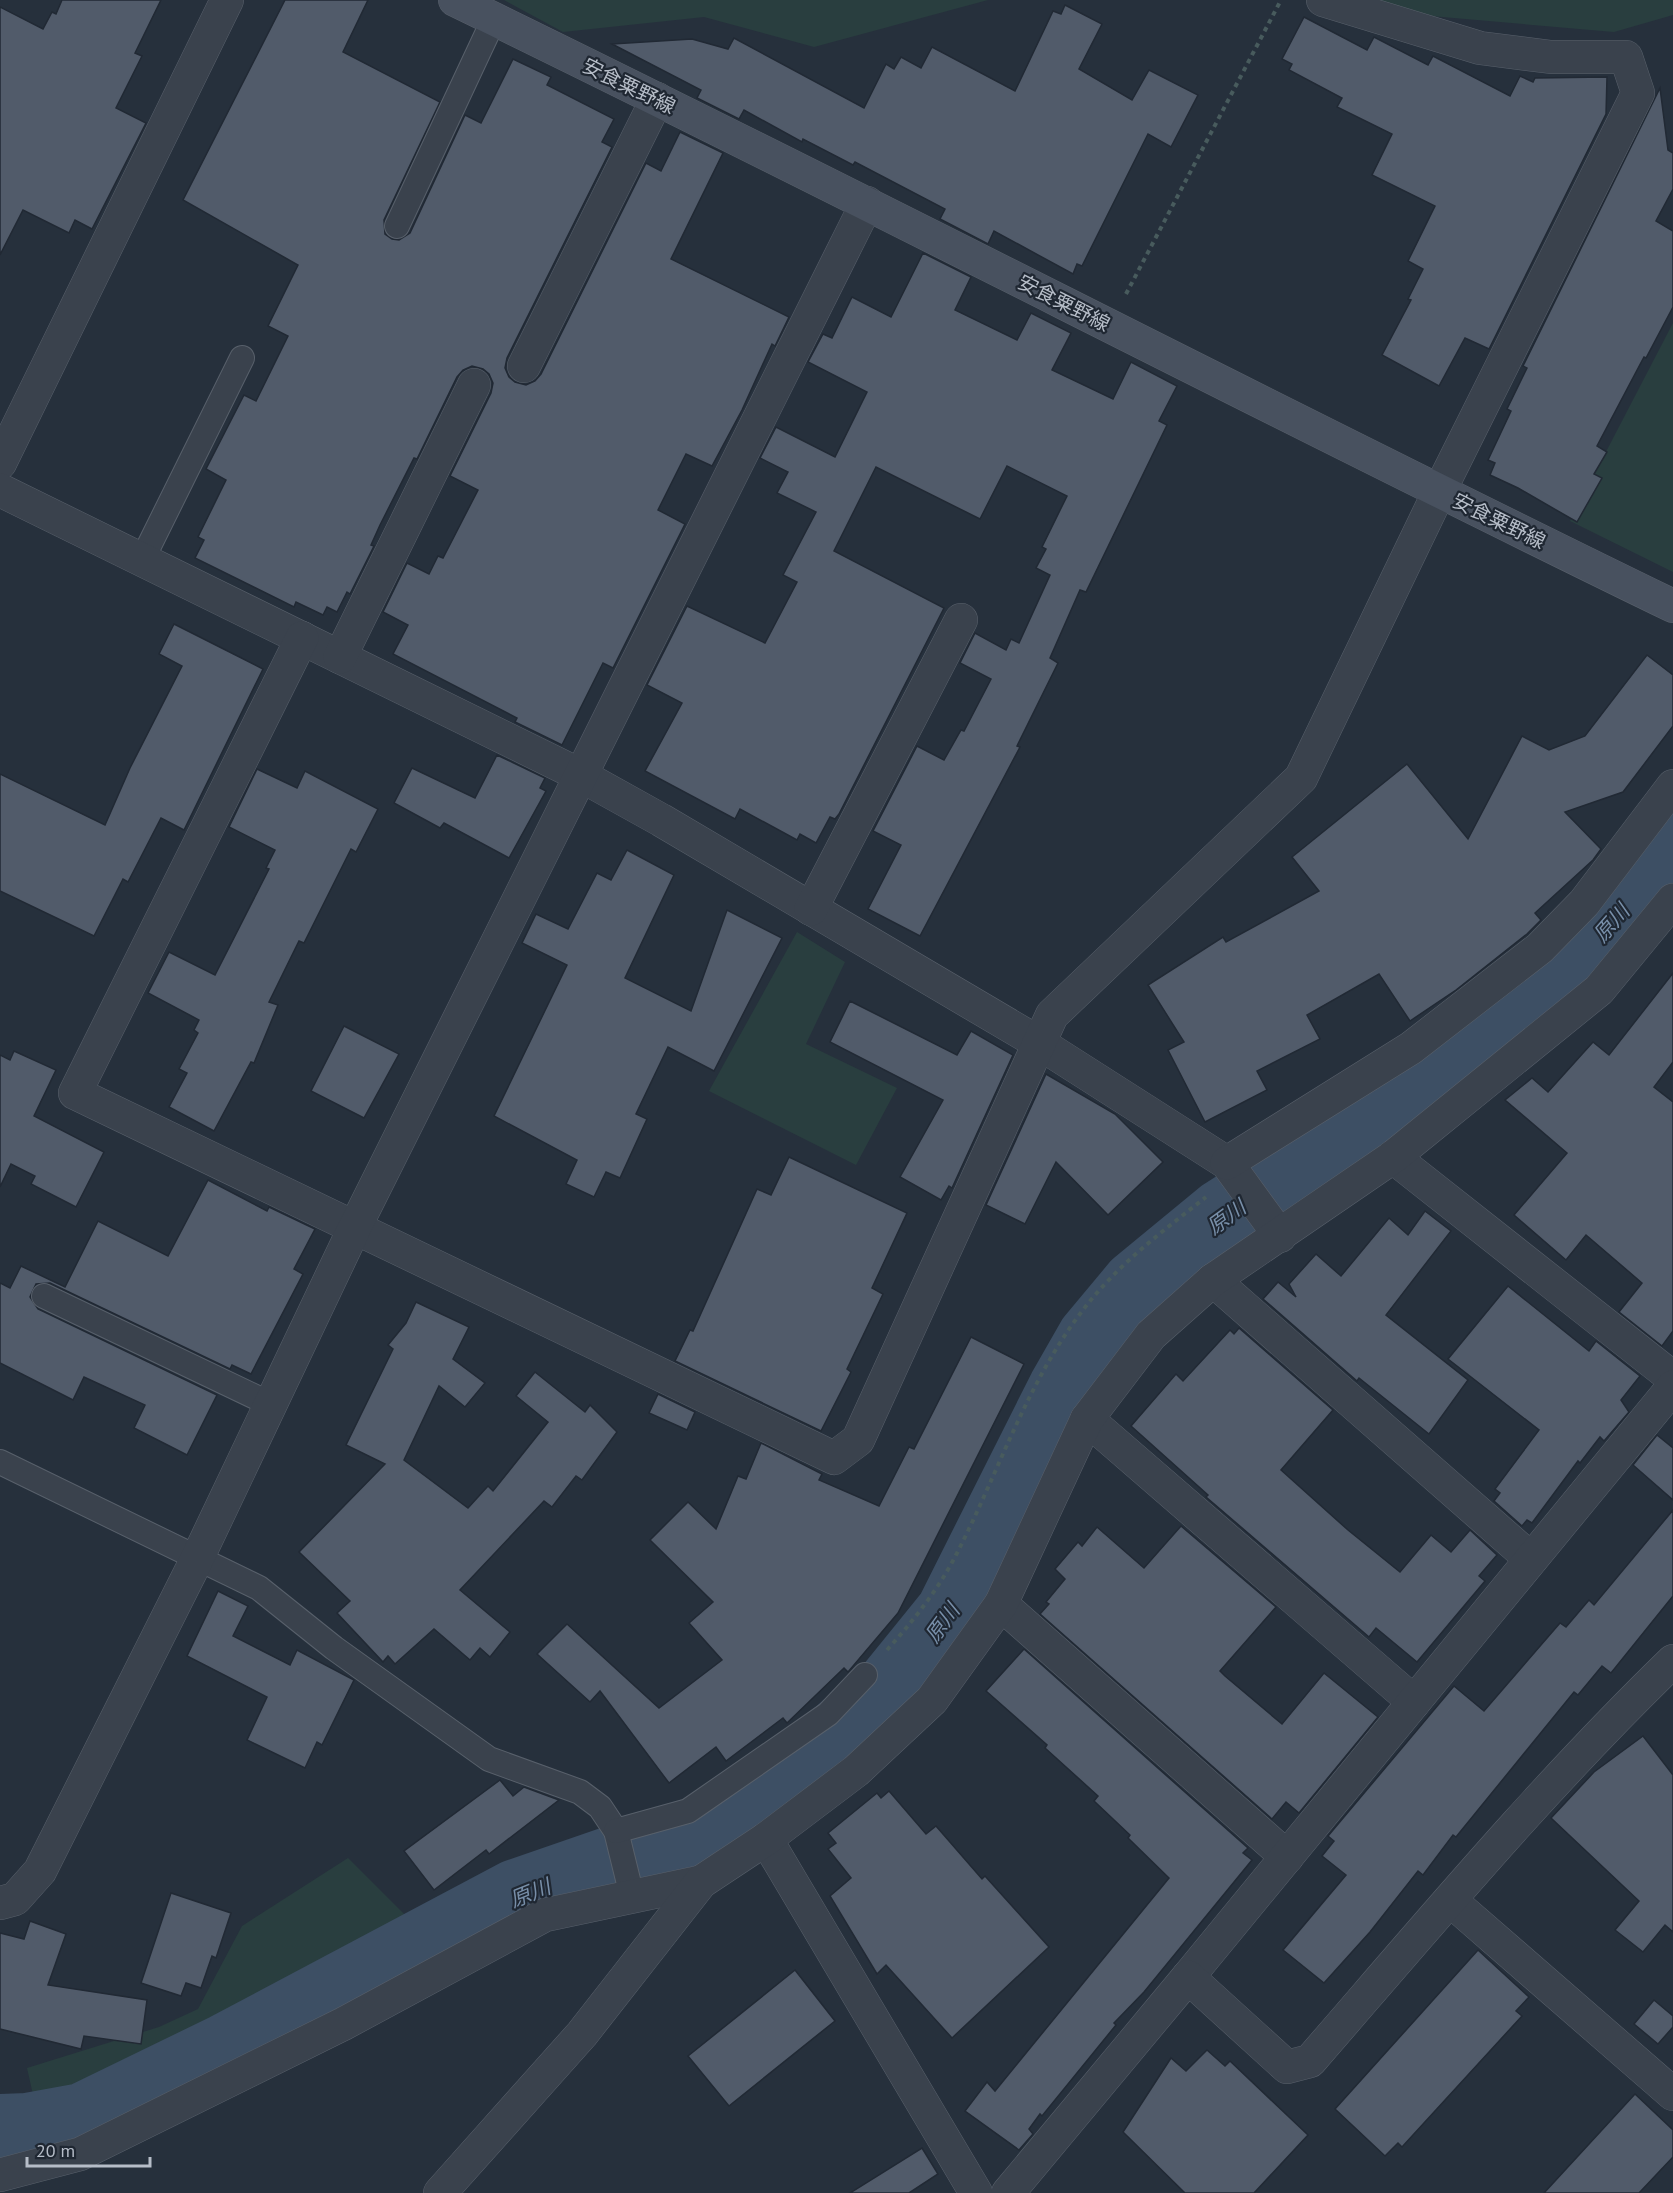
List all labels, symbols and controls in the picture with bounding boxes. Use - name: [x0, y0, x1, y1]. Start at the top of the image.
- street label: 安食粟野線: [578, 52, 680, 120]
- street label: 安食粟野線: [1014, 269, 1114, 337]
- street label: 安食粟野線: [1448, 487, 1550, 555]
- water label: 原川: [1587, 897, 1636, 948]
- water label: 原川: [1201, 1193, 1253, 1240]
- water label: 原川: [919, 1596, 966, 1648]
- water label: 原川: [505, 1872, 556, 1913]
- scale bar: [27, 2130, 150, 2168]
- text: 20 m: [36, 2139, 75, 2162]

